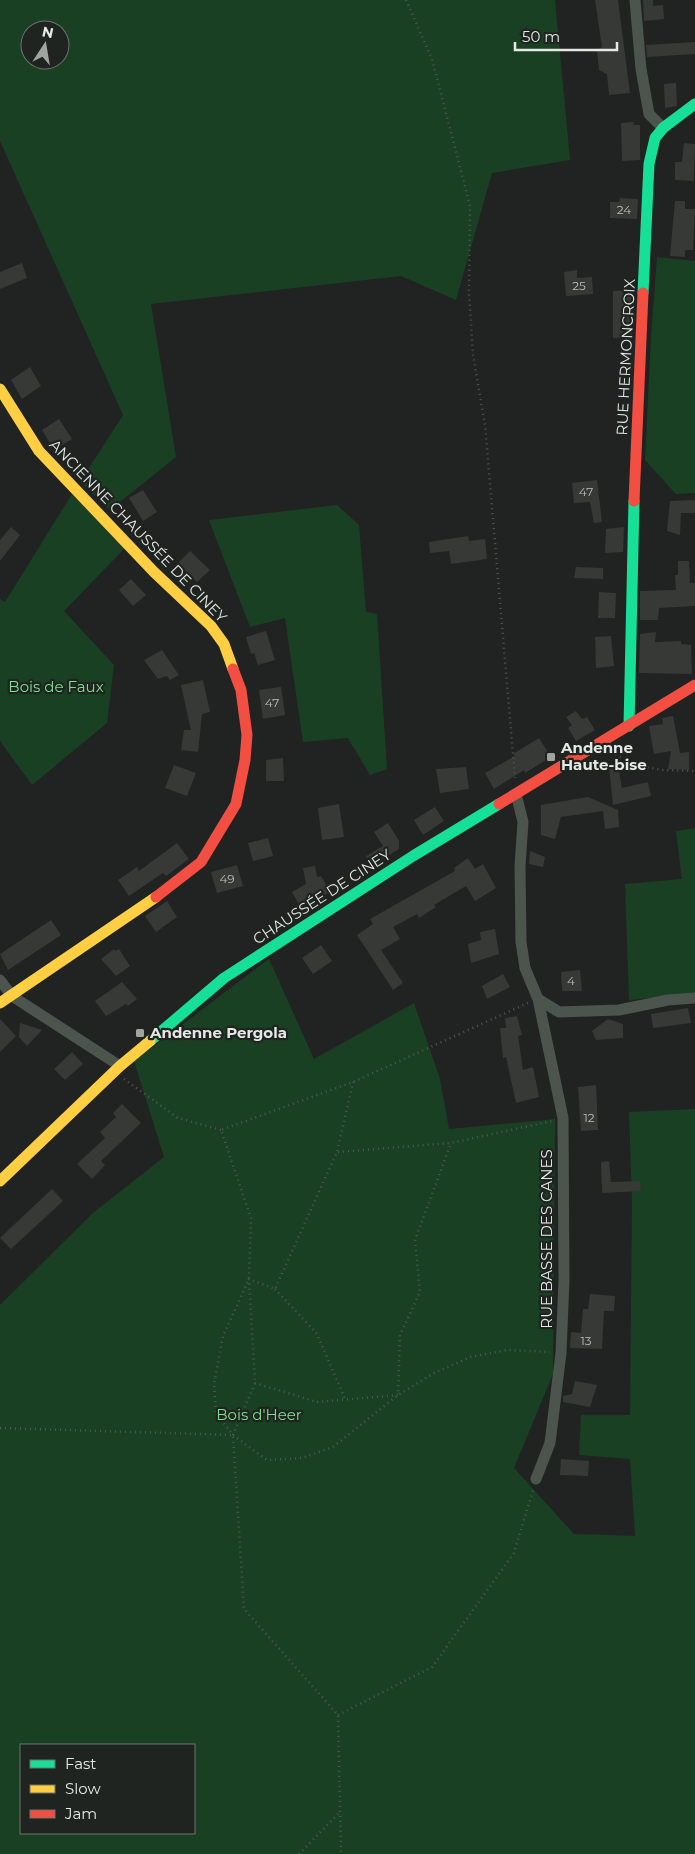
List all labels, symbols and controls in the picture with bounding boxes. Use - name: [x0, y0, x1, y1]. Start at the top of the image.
- north arrow: [20, 20, 70, 70]
- scale bar: [515, 20, 618, 52]
- text: N: [40, 22, 55, 42]
- text: 50 m: [522, 27, 560, 46]
- house number: 24: [617, 202, 631, 217]
- house number: 25: [572, 278, 586, 293]
- street label: RUE HERMONCROIX: [612, 278, 639, 436]
- street label: ANCIENNE CHAUSSÉE DE CINEY: [46, 435, 231, 627]
- house number: 47: [579, 484, 593, 499]
- park label: Bois de Faux: [8, 677, 104, 696]
- house number: 47: [265, 695, 279, 710]
- place label: Andenne Haute-bise: [560, 738, 647, 774]
- marker: Andenne Haute-bise: [545, 751, 557, 763]
- street label: CHAUSSÉE DE CINEY: [249, 845, 395, 948]
- house number: 49: [219, 871, 235, 886]
- house number: 4: [567, 973, 575, 988]
- place label: Andenne Pergola: [149, 1023, 287, 1042]
- marker: Andenne Pergola: [134, 1027, 146, 1039]
- house number: 12: [583, 1110, 595, 1125]
- street label: RUE BASSE DES CANES: [537, 1149, 556, 1329]
- house number: 13: [580, 1333, 592, 1348]
- park label: Bois d'Heer: [216, 1405, 302, 1424]
- legend: [20, 1744, 195, 1834]
- text: Fast: [65, 1754, 96, 1773]
- text: Slow: [65, 1779, 101, 1798]
- text: Jam: [64, 1804, 97, 1823]

